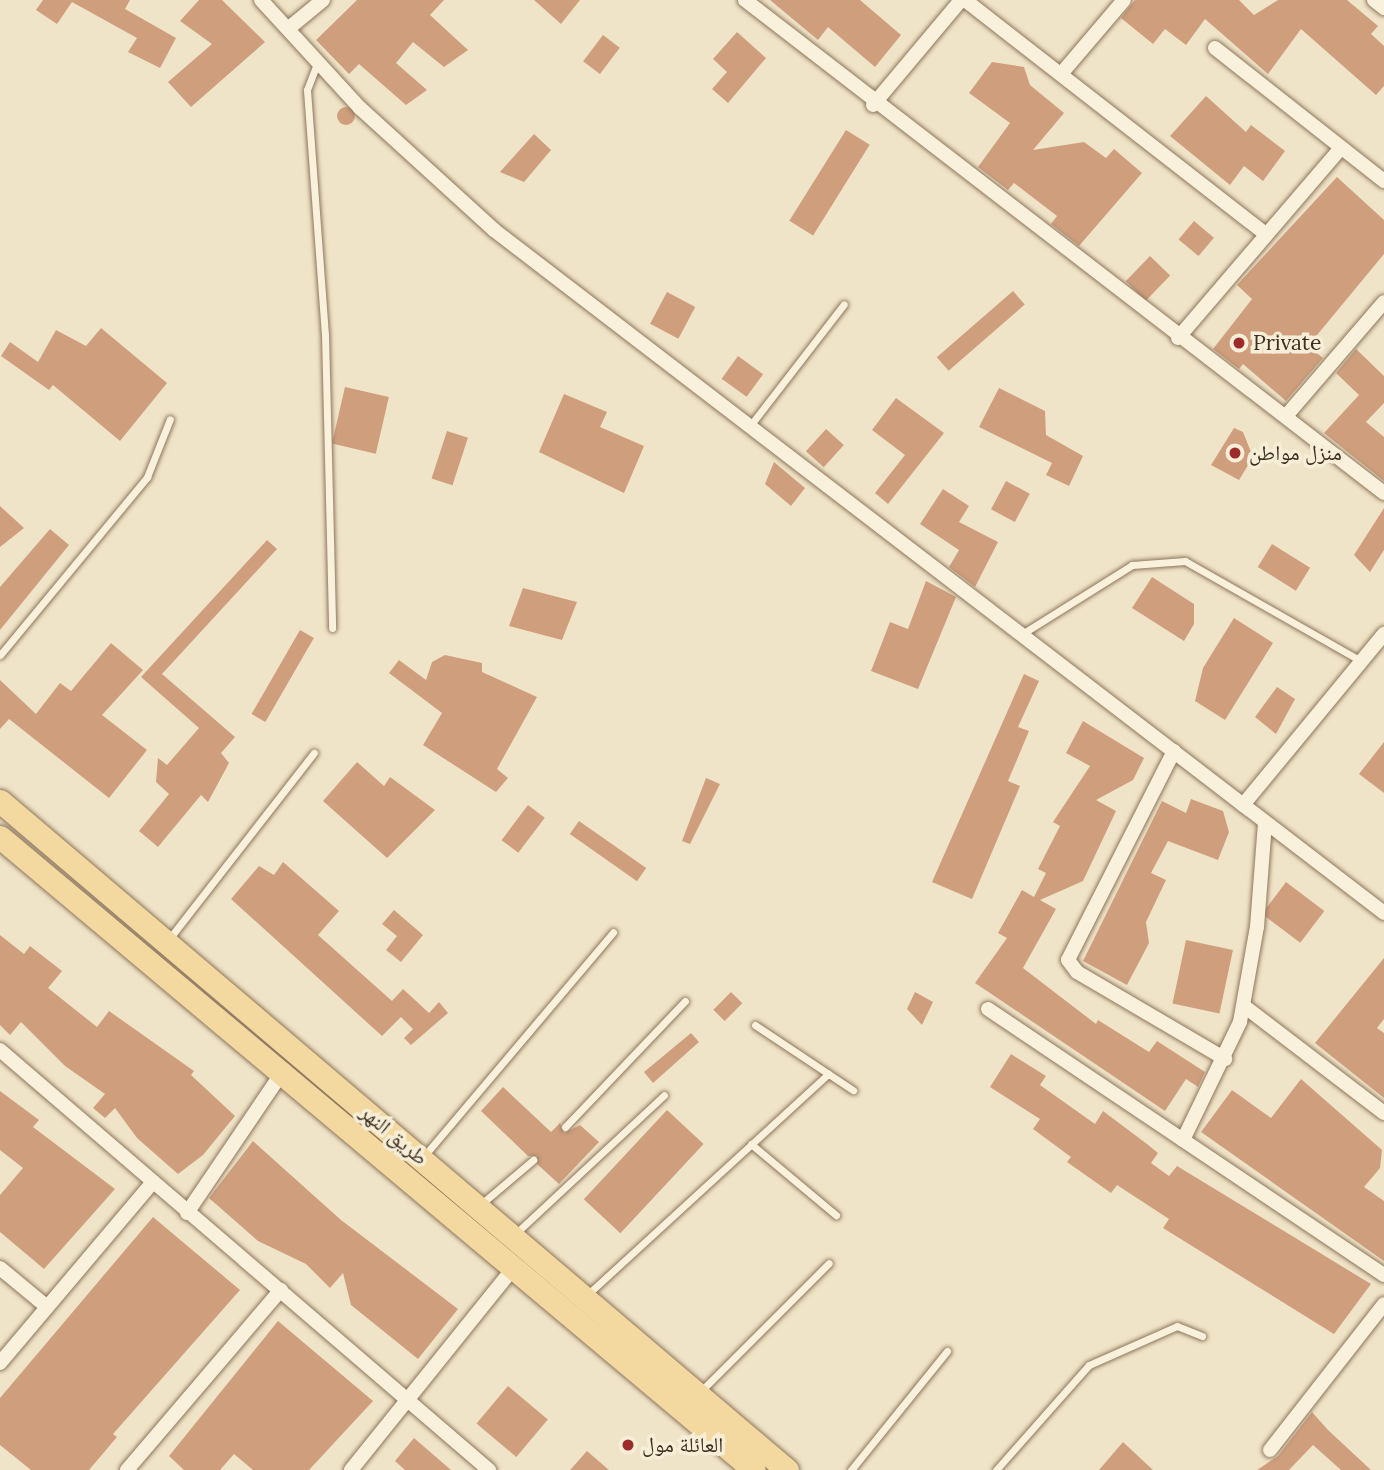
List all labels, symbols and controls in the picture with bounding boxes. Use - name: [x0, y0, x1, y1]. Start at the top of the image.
- place label: Private: [1253, 330, 1321, 356]
- marker: Private: [1231, 335, 1247, 351]
- place label: منزل مواطن: [1249, 440, 1342, 466]
- marker: منزل مواطن: [1227, 445, 1243, 461]
- street label: طريق النهر: [355, 1099, 433, 1171]
- place label: العائلة مول: [642, 1432, 723, 1458]
- marker: العائلة مول: [620, 1437, 636, 1453]

